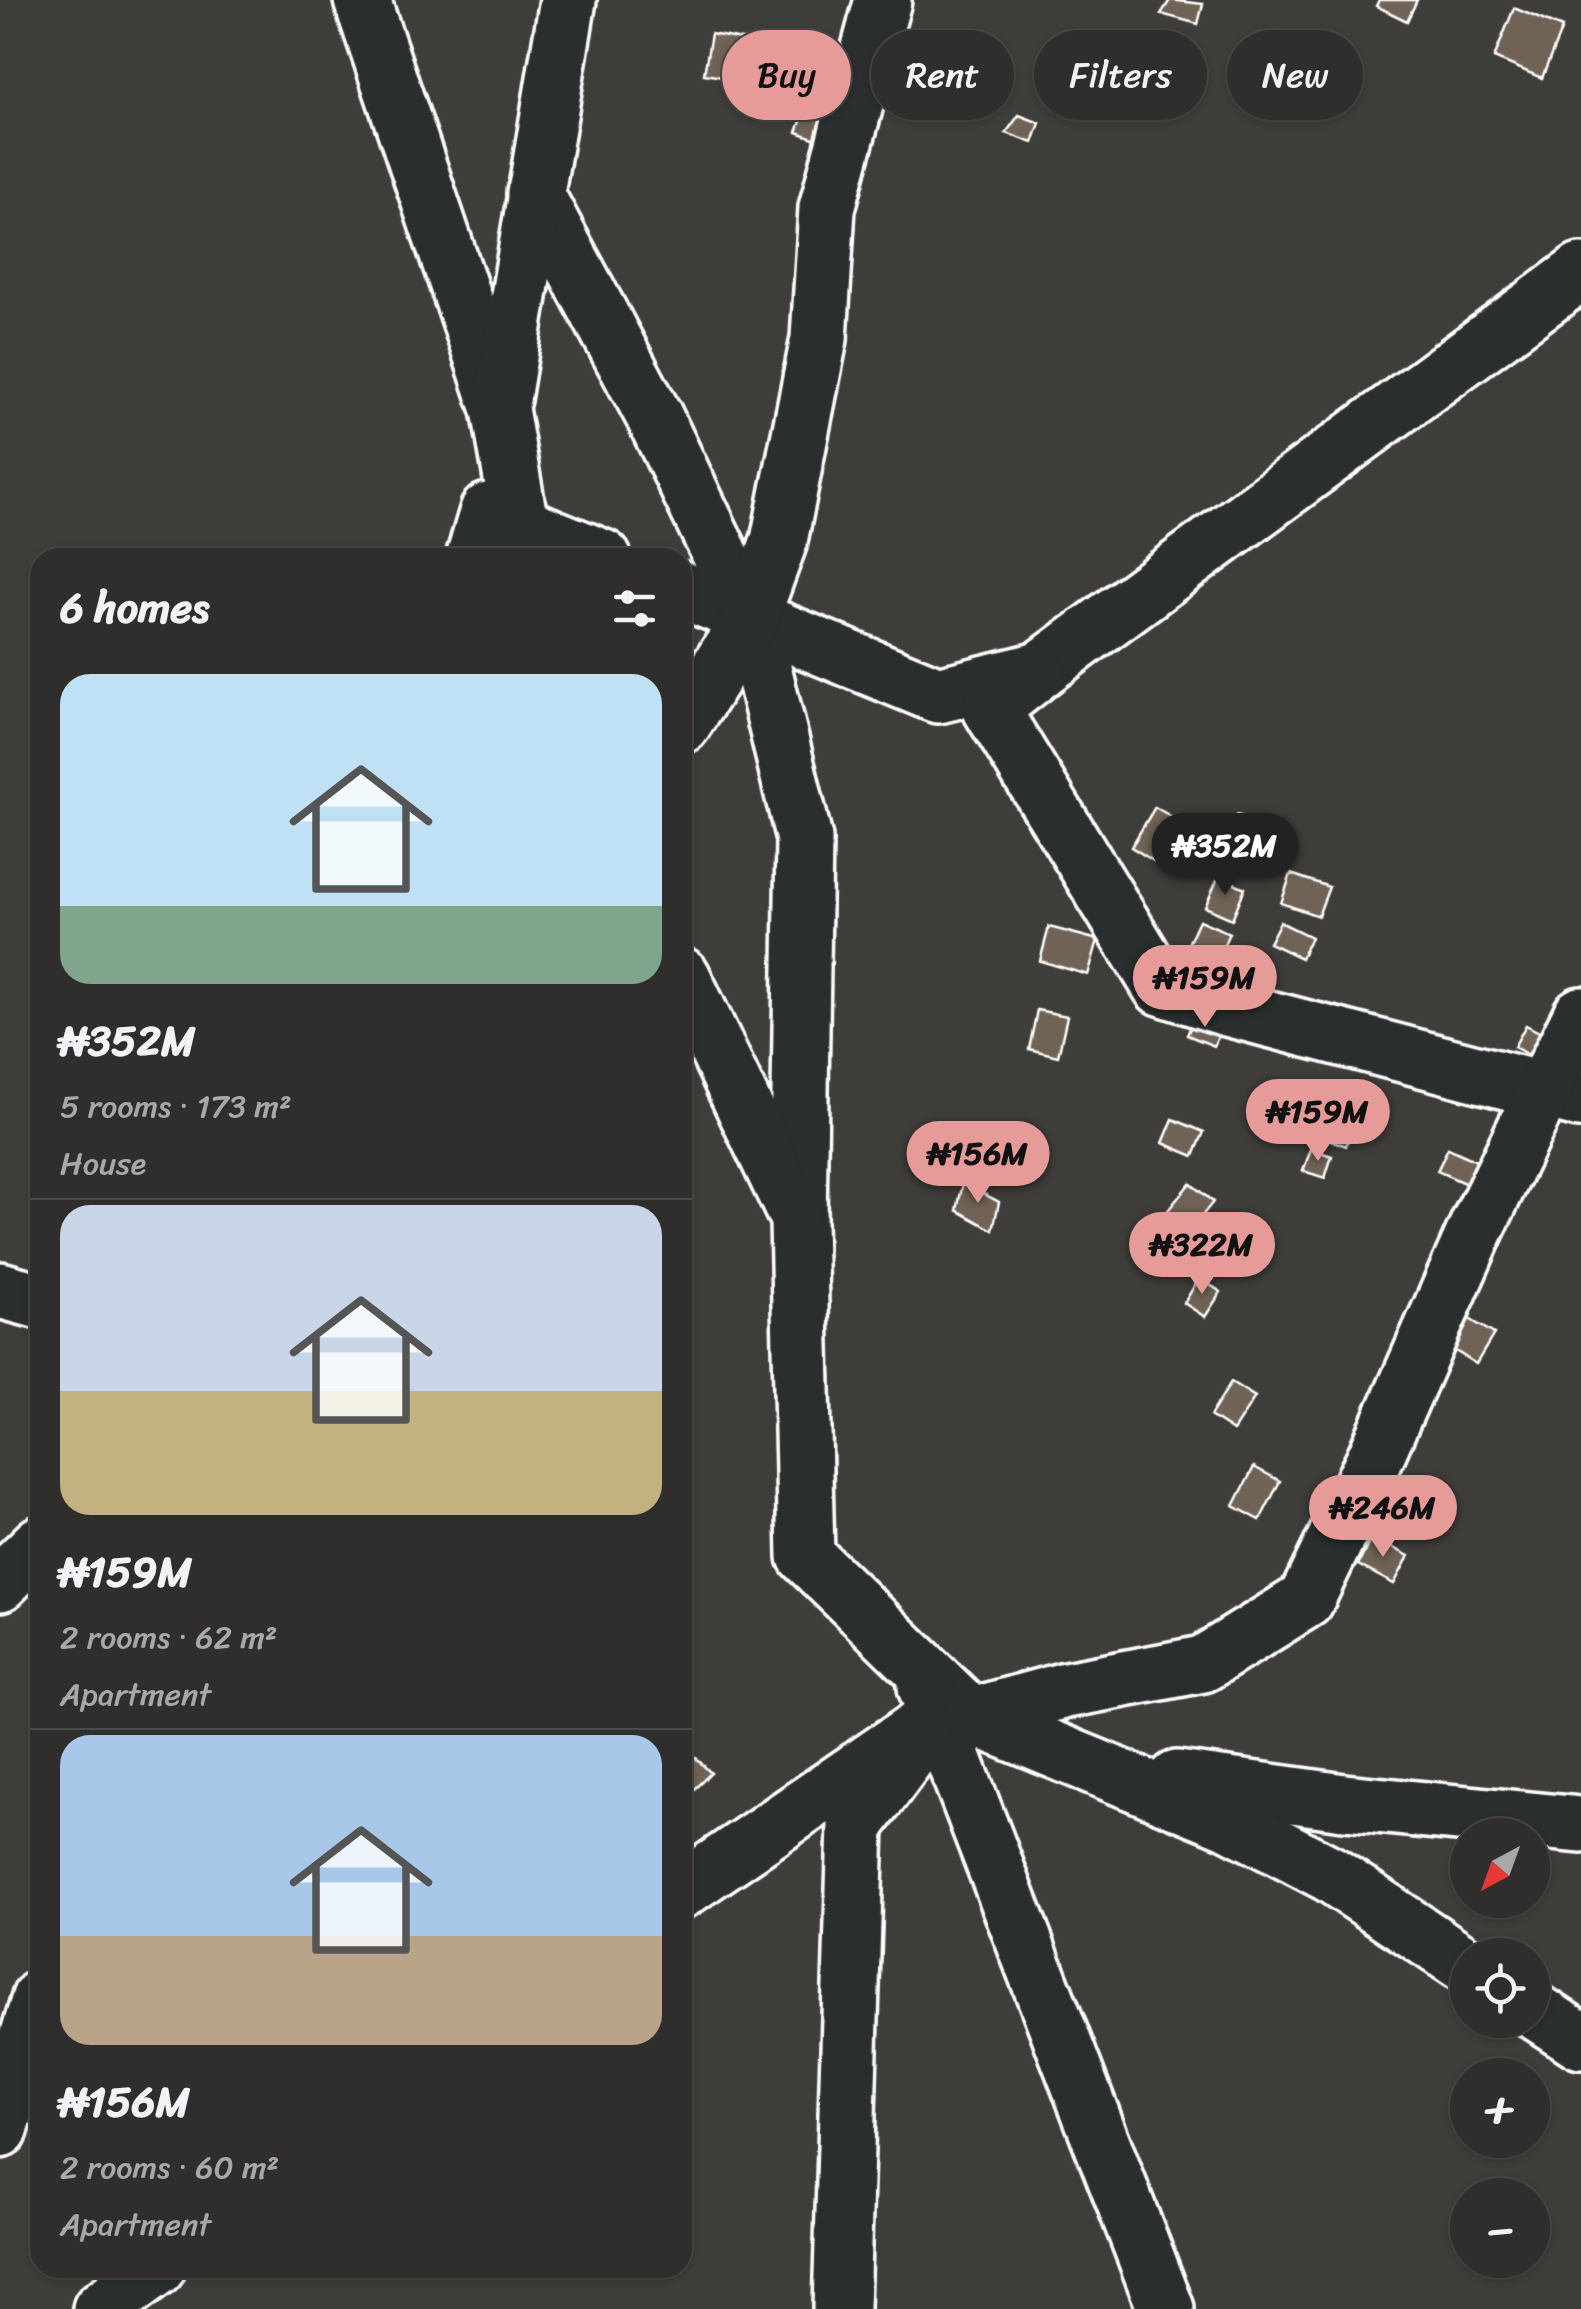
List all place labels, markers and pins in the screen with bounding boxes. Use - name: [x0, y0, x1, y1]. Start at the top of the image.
- pin: ₦352M: [1155, 813, 1295, 898]
- pin: ₦159M: [1135, 945, 1275, 1030]
- pin: ₦159M: [1248, 1079, 1388, 1164]
- pin: ₦156M: [908, 1121, 1048, 1206]
- pin: ₦322M: [1132, 1212, 1272, 1297]
- pin: ₦246M: [1313, 1475, 1453, 1560]

